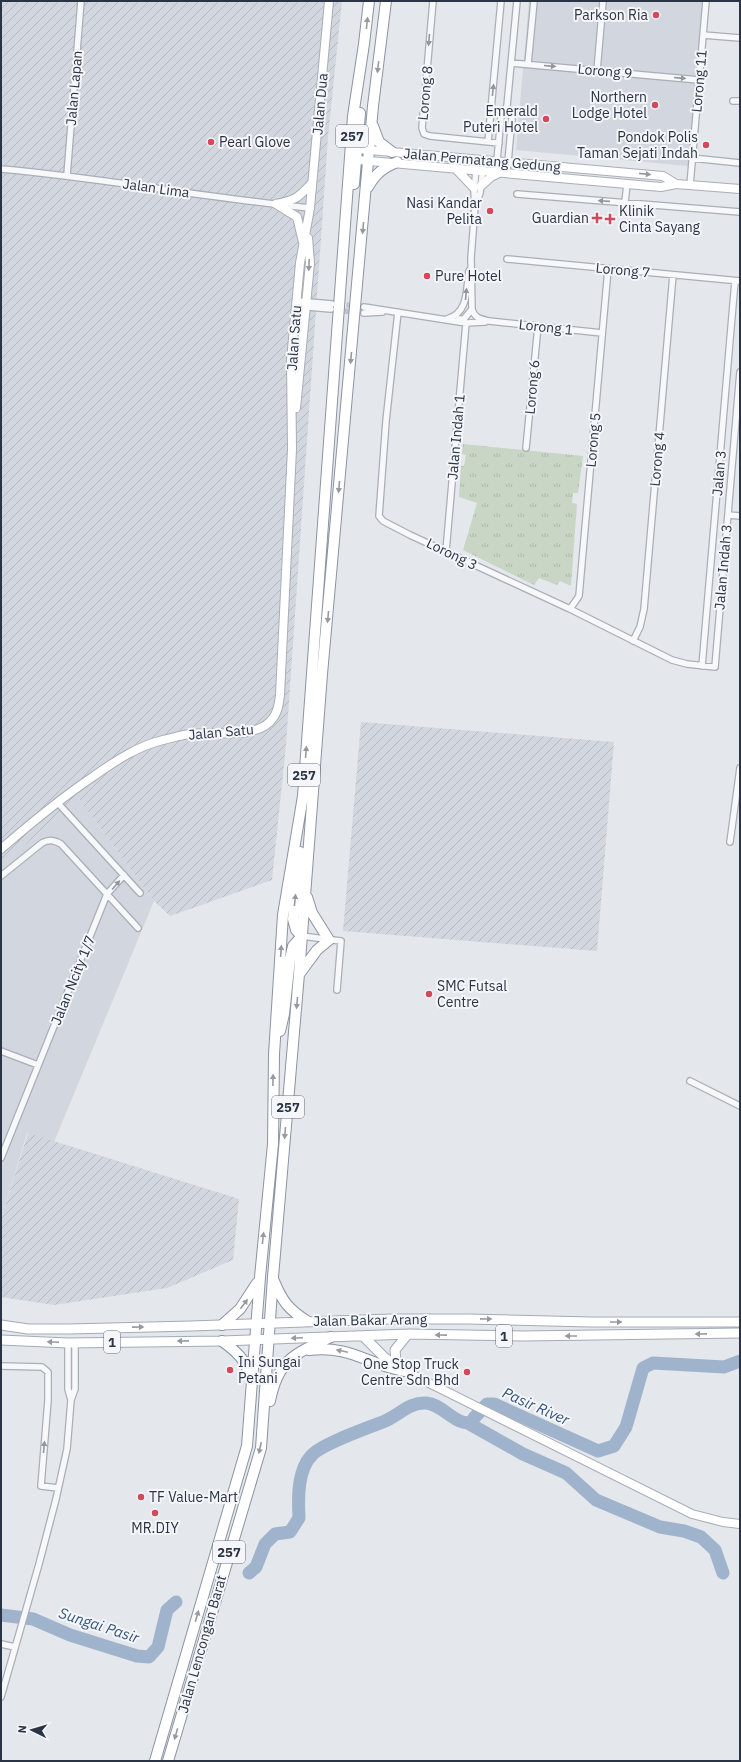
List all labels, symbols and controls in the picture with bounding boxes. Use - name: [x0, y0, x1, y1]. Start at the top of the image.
- place label: Parkson Ria: [574, 6, 649, 24]
- marker: Parkson Ria: [651, 10, 661, 20]
- one-way arrow: [363, 17, 370, 29]
- one-way arrow: [426, 34, 433, 46]
- street label: Lorong 11: [687, 49, 711, 113]
- street label: Jalan Lapan: [62, 50, 86, 126]
- street label: Lorong 9: [577, 60, 633, 82]
- one-way arrow: [375, 61, 381, 74]
- one-way arrow: [544, 63, 556, 70]
- street label: Lorong 8: [414, 65, 436, 121]
- street label: Jalan Dua: [308, 72, 332, 136]
- one-way arrow: [674, 75, 686, 81]
- one-way arrow: [489, 84, 496, 96]
- place label: Northern Lodge Hotel: [572, 88, 647, 122]
- marker: Northern Lodge Hotel: [650, 100, 660, 110]
- place label: Emerald Puteri Hotel: [463, 102, 538, 136]
- marker: Emerald Puteri Hotel: [541, 114, 551, 124]
- road number: 257: [336, 125, 368, 147]
- place label: Pondok Polis Taman Sejati Indah: [577, 128, 698, 162]
- place label: Pearl Glove: [219, 133, 291, 151]
- marker: Pearl Glove: [206, 137, 216, 147]
- marker: Pondok Polis Taman Sejati Indah: [701, 140, 711, 150]
- street label: Jalan Permatang Gedung: [403, 144, 562, 176]
- one-way arrow: [639, 171, 651, 178]
- street label: Jalan Lima: [121, 174, 191, 202]
- place label: Nasi Kandar Pelita: [406, 194, 483, 228]
- one-way arrow: [597, 197, 610, 204]
- place label: Klinik Cinta Sayang: [619, 202, 701, 236]
- marker: Nasi Kandar Pelita: [485, 206, 495, 216]
- place label: Guardian: [532, 209, 589, 227]
- marker: Guardian: [592, 213, 602, 223]
- marker: Klinik Cinta Sayang: [604, 213, 616, 225]
- one-way arrow: [359, 222, 366, 234]
- one-way arrow: [306, 259, 312, 272]
- street label: Lorong 7: [595, 259, 651, 281]
- place label: Pure Hotel: [435, 267, 502, 285]
- marker: Pure Hotel: [422, 271, 432, 281]
- one-way arrow: [463, 288, 469, 300]
- street label: Jalan Satu: [283, 305, 305, 371]
- street label: Lorong 1: [518, 315, 574, 339]
- one-way arrow: [348, 352, 354, 364]
- street label: Lorong 6: [521, 359, 543, 415]
- street label: Jalan Indah 1: [443, 393, 469, 481]
- street label: Lorong 5: [582, 412, 604, 468]
- street label: Lorong 4: [646, 431, 668, 487]
- street label: Jalan 3: [708, 450, 730, 496]
- one-way arrow: [336, 481, 343, 493]
- street label: Jalan Indah 3: [710, 523, 736, 611]
- street label: Lorong 3: [423, 534, 481, 574]
- one-way arrow: [324, 611, 331, 623]
- street label: Jalan Satu: [188, 720, 254, 744]
- one-way arrow: [302, 746, 309, 758]
- road number: 257: [288, 764, 320, 786]
- one-way arrow: [111, 879, 120, 890]
- one-way arrow: [292, 894, 298, 906]
- street label: Jalan Ncity 1/7: [47, 933, 99, 1027]
- one-way arrow: [277, 945, 284, 957]
- place label: SMC Futsal Centre: [437, 977, 507, 1011]
- marker: SMC Futsal Centre: [424, 989, 434, 999]
- one-way arrow: [293, 997, 300, 1009]
- one-way arrow: [270, 1074, 277, 1086]
- road number: 257: [272, 1096, 304, 1118]
- one-way arrow: [282, 1127, 289, 1139]
- one-way arrow: [260, 1232, 267, 1244]
- one-way arrow: [240, 1298, 249, 1309]
- street label: Jalan Bakar Arang: [313, 1310, 428, 1330]
- one-way arrow: [480, 1316, 493, 1322]
- one-way arrow: [610, 1319, 623, 1325]
- one-way arrow: [132, 1324, 145, 1330]
- road number: 1: [496, 1325, 512, 1347]
- road number: 1: [104, 1331, 120, 1353]
- one-way arrow: [694, 1331, 707, 1337]
- one-way arrow: [434, 1332, 447, 1338]
- one-way arrow: [564, 1333, 577, 1339]
- one-way arrow: [291, 1335, 303, 1342]
- one-way arrow: [176, 1338, 189, 1344]
- one-way arrow: [46, 1339, 59, 1345]
- one-way arrow: [336, 1347, 348, 1353]
- place label: Ini Sungai Petani: [238, 1353, 301, 1387]
- place label: One Stop Truck Centre Sdn Bhd: [361, 1355, 460, 1389]
- marker: Ini Sungai Petani: [225, 1365, 235, 1375]
- marker: One Stop Truck Centre Sdn Bhd: [462, 1367, 472, 1377]
- water label: Pasir River: [500, 1383, 573, 1429]
- one-way arrow: [41, 1441, 48, 1453]
- one-way arrow: [256, 1442, 262, 1454]
- place label: TF Value-Mart: [149, 1488, 238, 1506]
- marker: TF Value-Mart: [136, 1492, 146, 1502]
- marker: MR.DIY: [150, 1508, 160, 1518]
- place label: MR.DIY: [131, 1519, 179, 1537]
- road number: 257: [213, 1541, 245, 1563]
- street label: Jalan Lencongan Barat: [174, 1573, 230, 1715]
- water label: Sungai Pasir: [56, 1603, 142, 1647]
- one-way arrow: [194, 1610, 200, 1622]
- north arrow: [12, 1710, 52, 1750]
- text: N: [15, 1725, 29, 1734]
- one-way arrow: [173, 1728, 179, 1740]

